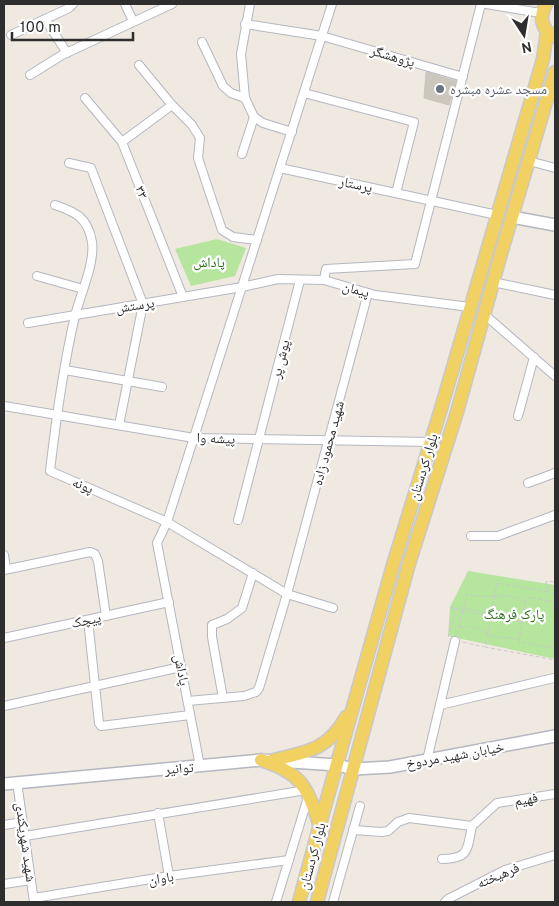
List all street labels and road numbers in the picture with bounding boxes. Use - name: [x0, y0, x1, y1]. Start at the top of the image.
- street label: پژوهشگر: [367, 43, 417, 72]
- street label: پرستار: [336, 173, 374, 197]
- street label: ۳۳: [130, 184, 151, 201]
- street label: پیمان: [340, 279, 371, 302]
- street label: پرستش: [115, 295, 156, 318]
- street label: پوش پر: [268, 338, 295, 381]
- street label: شهید محمود زاده: [310, 399, 349, 488]
- street label: پیشه وا: [196, 430, 236, 449]
- street label: بلوار کردستان: [406, 432, 443, 503]
- street label: پونه: [69, 474, 96, 498]
- street label: پیچک: [70, 610, 103, 633]
- street label: پاداش: [169, 653, 192, 688]
- street label: خیابان شهید مردوخ: [405, 739, 506, 773]
- street label: توانیر: [163, 760, 195, 779]
- street label: فهیم: [513, 790, 539, 811]
- street label: شهید شهریکندی: [11, 801, 39, 883]
- street label: بلوار کردستان: [296, 821, 331, 892]
- street label: فرهیخته: [475, 860, 522, 893]
- street label: باوان: [147, 869, 175, 890]

